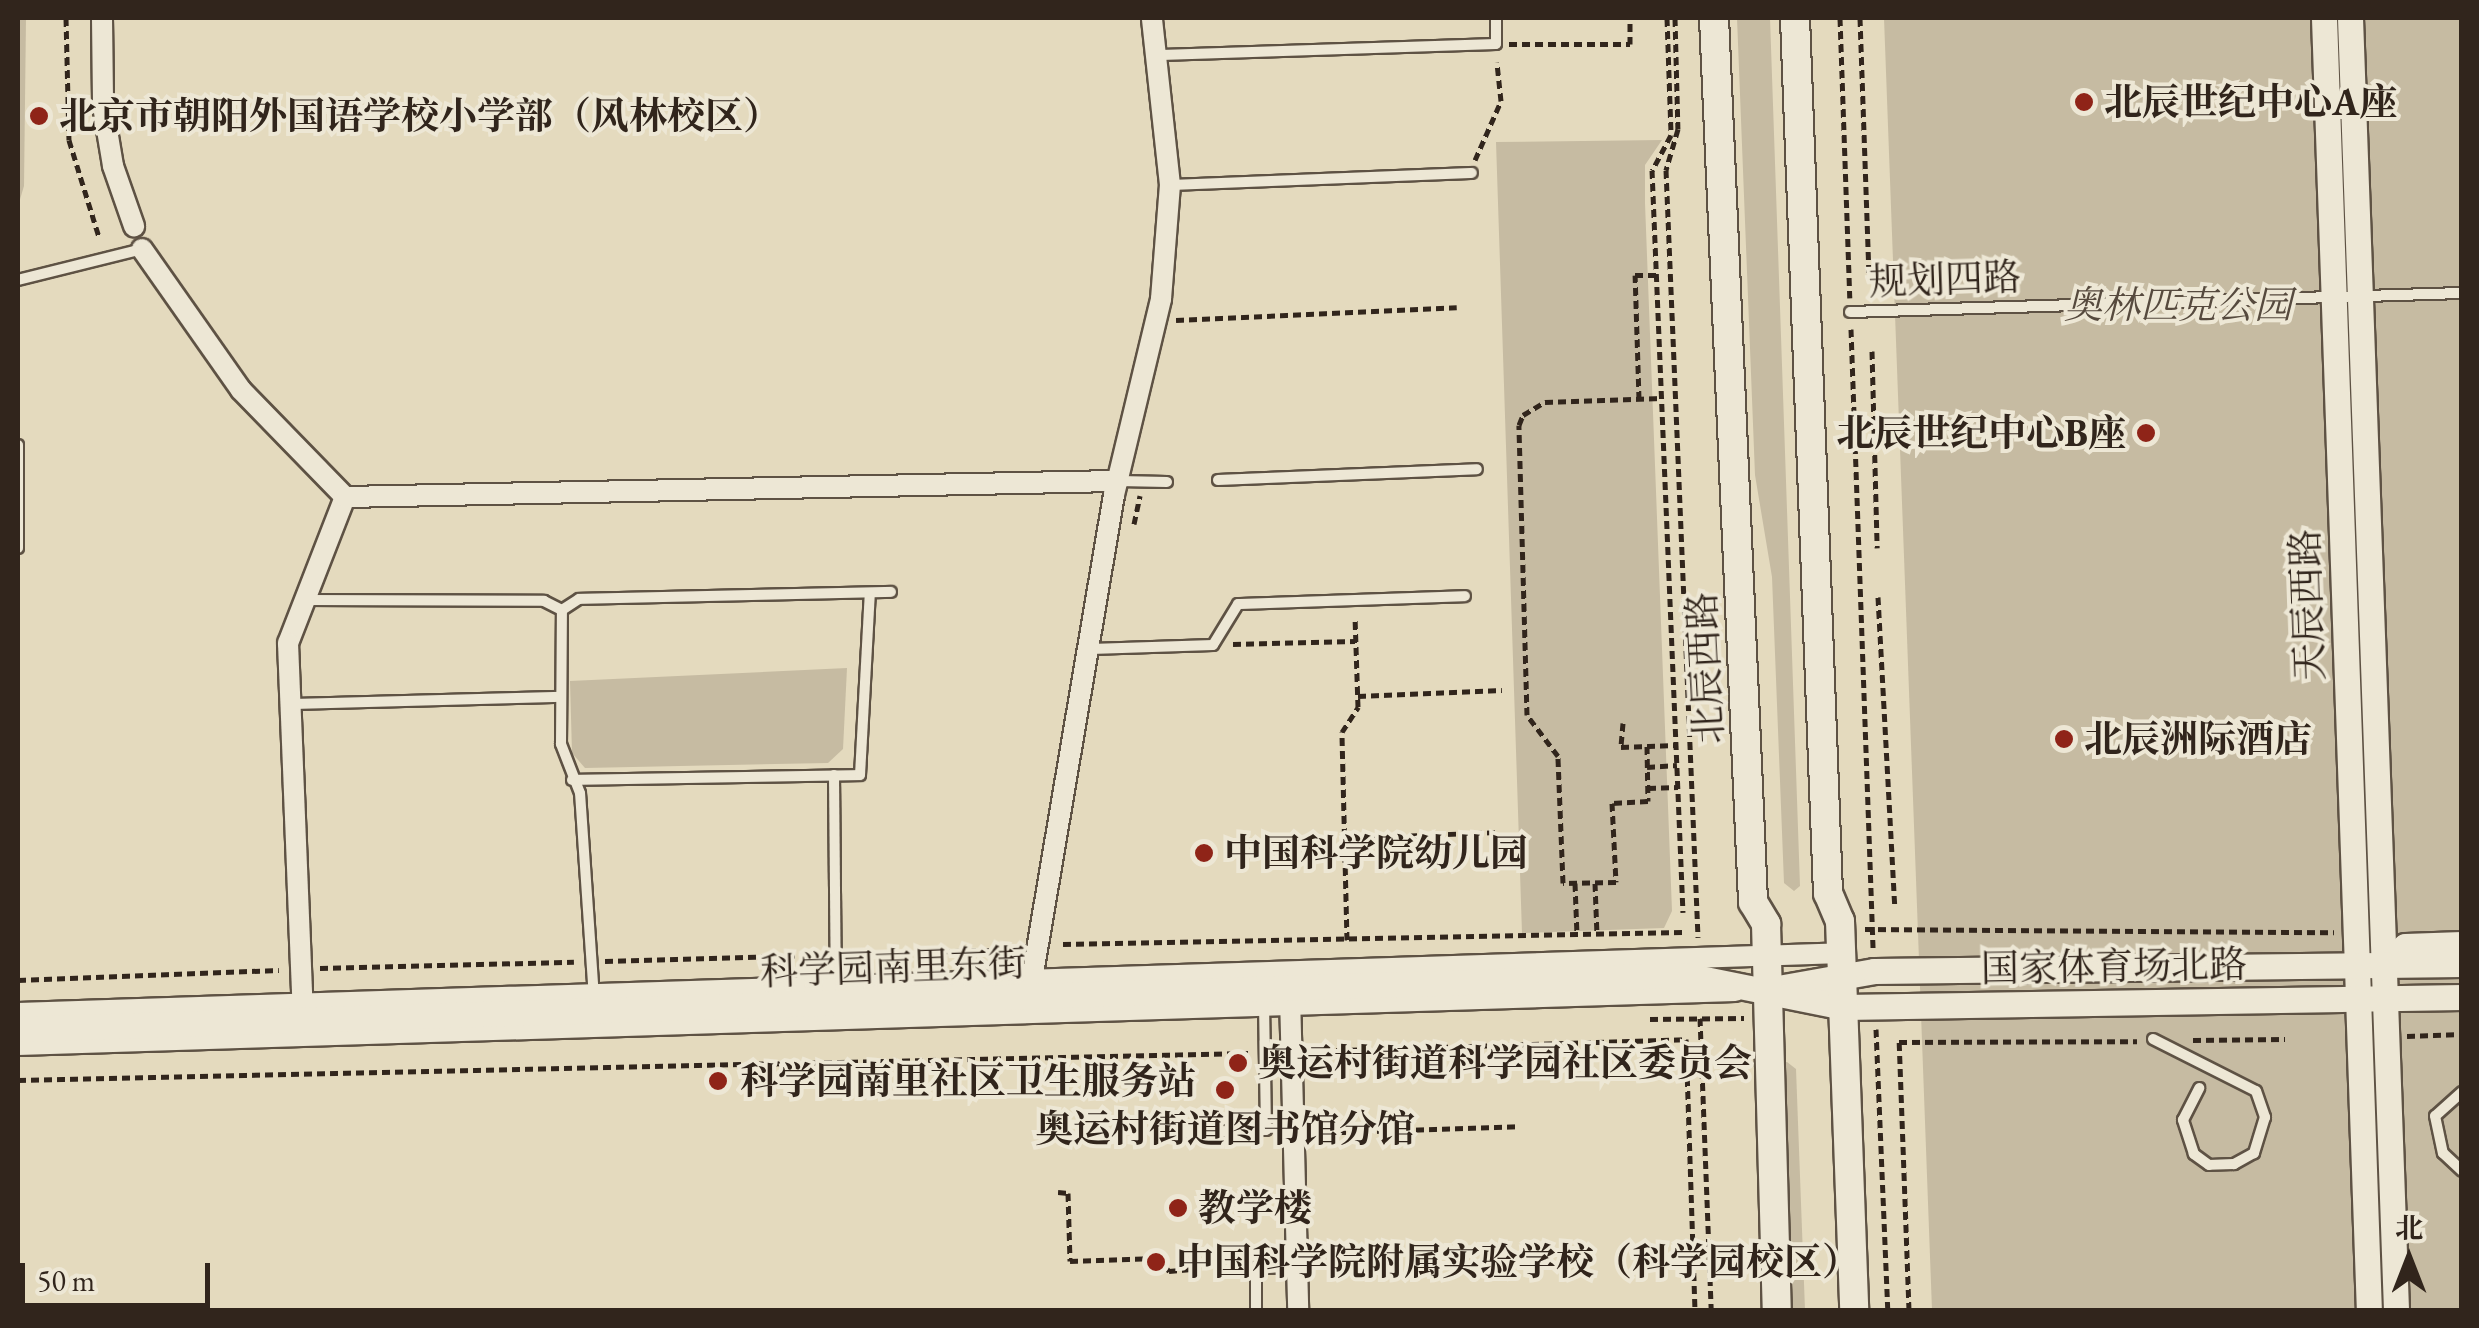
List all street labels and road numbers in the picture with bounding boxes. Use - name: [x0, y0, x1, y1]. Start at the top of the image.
- street label: 规划四路: [1868, 254, 2022, 304]
- street label: 天辰西路: [2282, 528, 2332, 682]
- street label: 北辰西路: [1678, 591, 1732, 745]
- street label: 科学园南里东街: [759, 940, 1027, 994]
- street label: 国家体育场北路: [1981, 941, 2247, 991]

